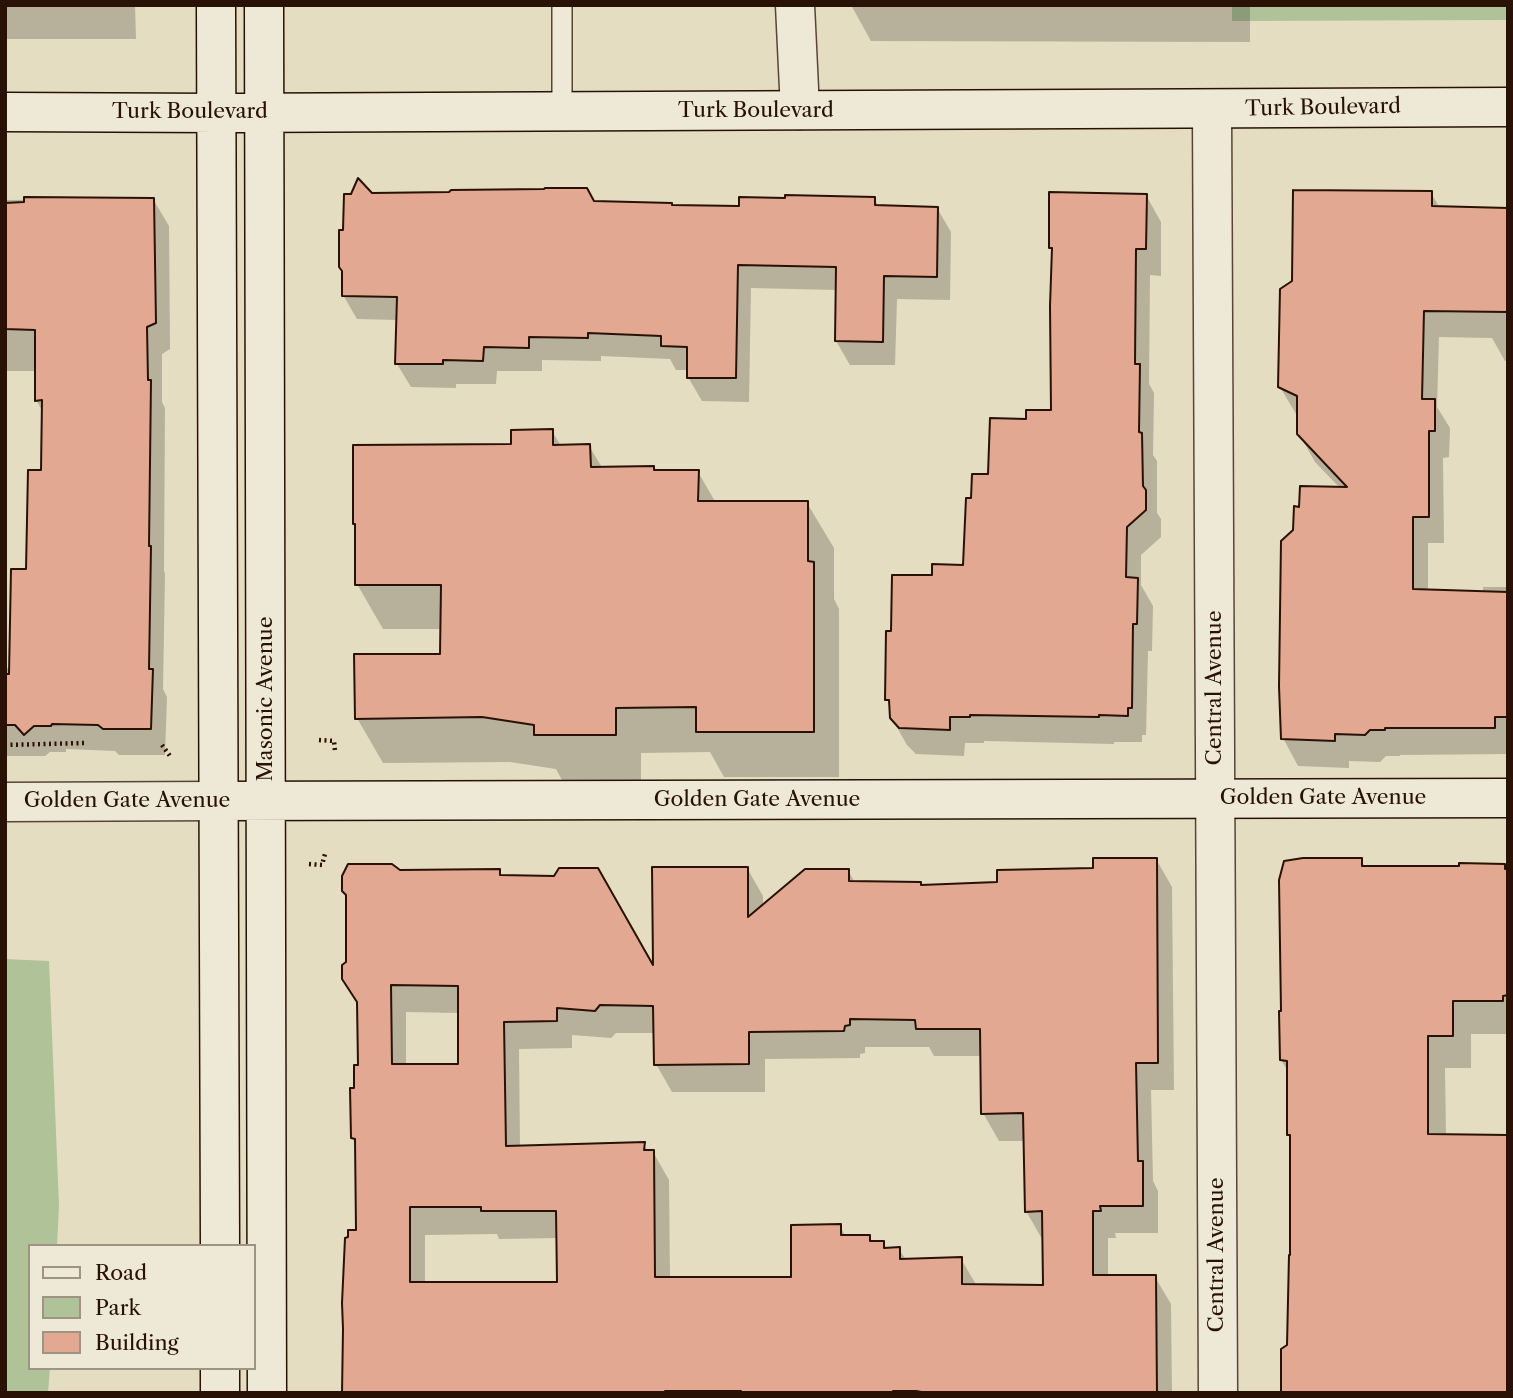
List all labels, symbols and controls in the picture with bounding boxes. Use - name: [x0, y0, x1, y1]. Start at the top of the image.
- street label: Turk Boulevard: [1245, 94, 1401, 122]
- street label: Turk Boulevard: [678, 98, 834, 124]
- street label: Turk Boulevard: [112, 99, 268, 125]
- street label: Central Avenue: [1202, 611, 1228, 765]
- street label: Masonic Avenue: [253, 617, 279, 781]
- street label: Golden Gate Avenue: [1220, 785, 1426, 811]
- street label: Golden Gate Avenue: [654, 787, 860, 813]
- street label: Golden Gate Avenue: [24, 788, 230, 814]
- street label: Central Avenue: [1204, 1178, 1230, 1332]
- legend: [28, 1244, 256, 1370]
- text: Road: [95, 1260, 147, 1285]
- text: Park: [95, 1295, 141, 1320]
- text: Building: [95, 1330, 179, 1355]

